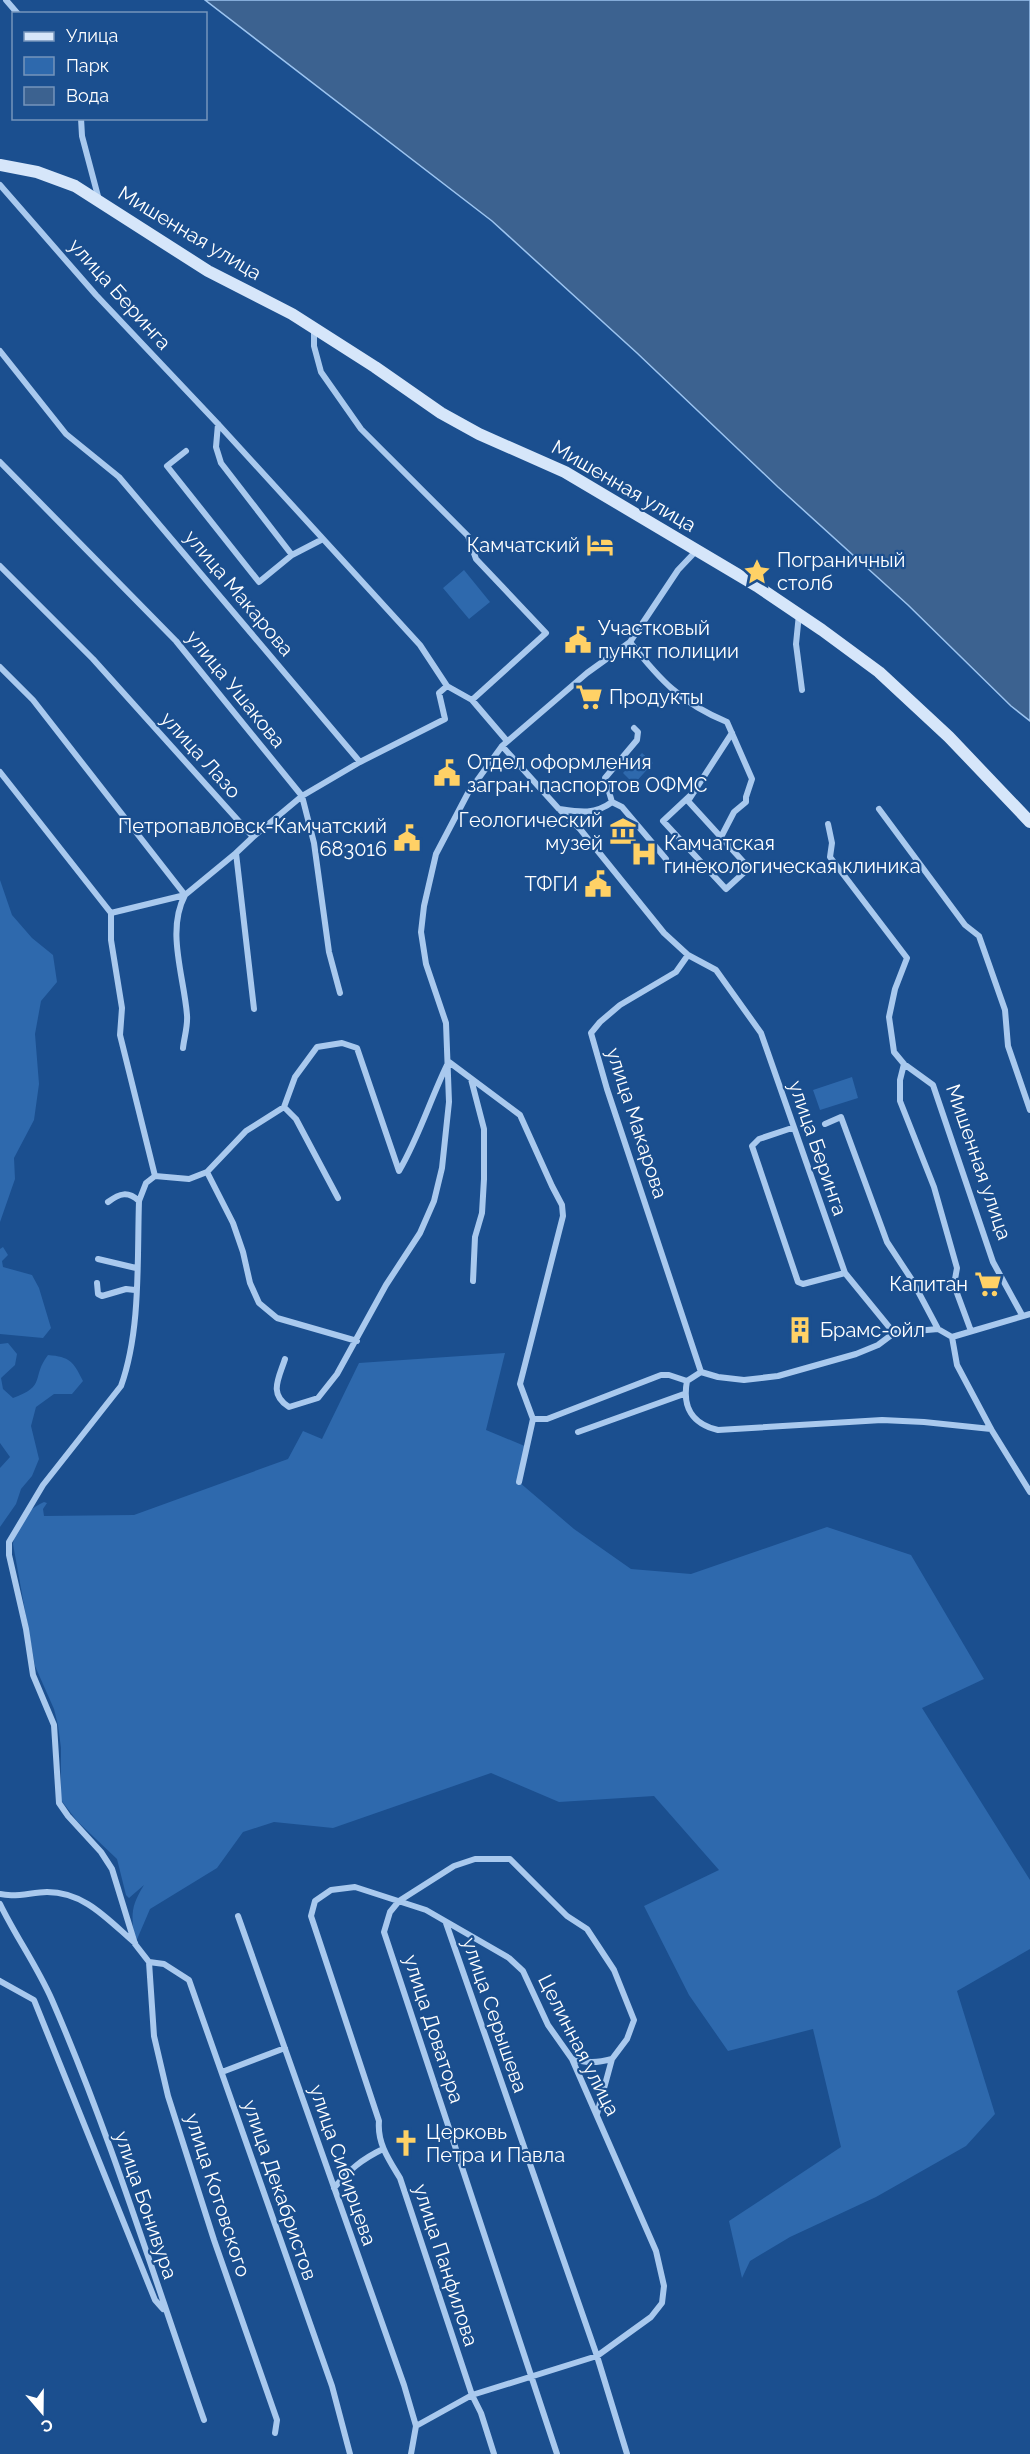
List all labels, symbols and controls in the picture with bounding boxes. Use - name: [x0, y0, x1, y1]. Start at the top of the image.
- legend: [12, 12, 207, 120]
- text: Улица: [66, 25, 118, 46]
- text: Парк: [66, 55, 109, 76]
- text: Вода: [66, 85, 109, 106]
- street label: Мишенная улица: [114, 181, 266, 285]
- street label: улица Беринга: [64, 233, 176, 355]
- street label: Мишенная улица: [547, 435, 701, 537]
- street label: улица Макарова: [179, 525, 299, 661]
- hotel icon: Камчатский: [585, 530, 615, 560]
- place label: Камчатский: [467, 533, 580, 557]
- place label: Пограничный столб: [777, 548, 905, 595]
- place icon: Пограничный столб: [742, 557, 772, 587]
- place label: Участковый пункт полиции: [598, 616, 739, 663]
- street label: улица Ушакова: [181, 625, 291, 753]
- public building icon: Участковый пункт полиции: [563, 625, 593, 655]
- supermarket icon: Продукты: [574, 682, 604, 712]
- place label: Продукты: [609, 685, 703, 709]
- street label: улица Лазо: [156, 707, 246, 803]
- place label: Отдел оформления загран. паспортов ОФМС: [467, 750, 708, 797]
- public building icon: Отдел оформления загран. паспортов ОФМС: [432, 758, 462, 788]
- place label: Геологический музей: [459, 808, 603, 855]
- place label: Петропавловск-Камчатский 683016: [118, 814, 387, 861]
- museum icon: Геологический музей: [608, 816, 638, 846]
- public building icon: Петропавловск-Камчатский 683016: [392, 823, 422, 853]
- place label: Камчатская гинекологическая клиника: [664, 831, 921, 878]
- hospital icon: Камчатская гинекологическая клиника: [629, 839, 659, 869]
- public building icon: ТФГИ: [583, 869, 613, 899]
- place label: ТФГИ: [525, 872, 578, 896]
- street label: улица Макарова: [601, 1045, 673, 1201]
- street label: улица Беринга: [784, 1077, 852, 1219]
- street label: Мишенная улица: [941, 1081, 1017, 1243]
- supermarket icon: Капитан: [973, 1269, 1003, 1299]
- place label: Капитан: [889, 1272, 968, 1296]
- building icon: Брамс-ойл: [785, 1315, 815, 1345]
- place label: Брамс-ойл: [820, 1318, 925, 1342]
- street label: улица Серышева: [457, 1934, 533, 2096]
- street label: улица Доватора: [399, 1952, 469, 2106]
- street label: Целинная улица: [533, 1970, 625, 2120]
- street label: улица Сибирцева: [304, 2081, 382, 2249]
- street label: улица Декабристов: [238, 2097, 322, 2283]
- street label: улица Котовского: [180, 2110, 256, 2280]
- place label: Церковь Петра и Павла: [426, 2120, 565, 2167]
- street label: улица Бонивура: [109, 2128, 183, 2282]
- church icon: Церковь Петра и Павла: [391, 2128, 421, 2158]
- street label: улица Панфилова: [408, 2181, 484, 2349]
- north arrow: [12, 2382, 72, 2442]
- text: С: [39, 2415, 55, 2436]

